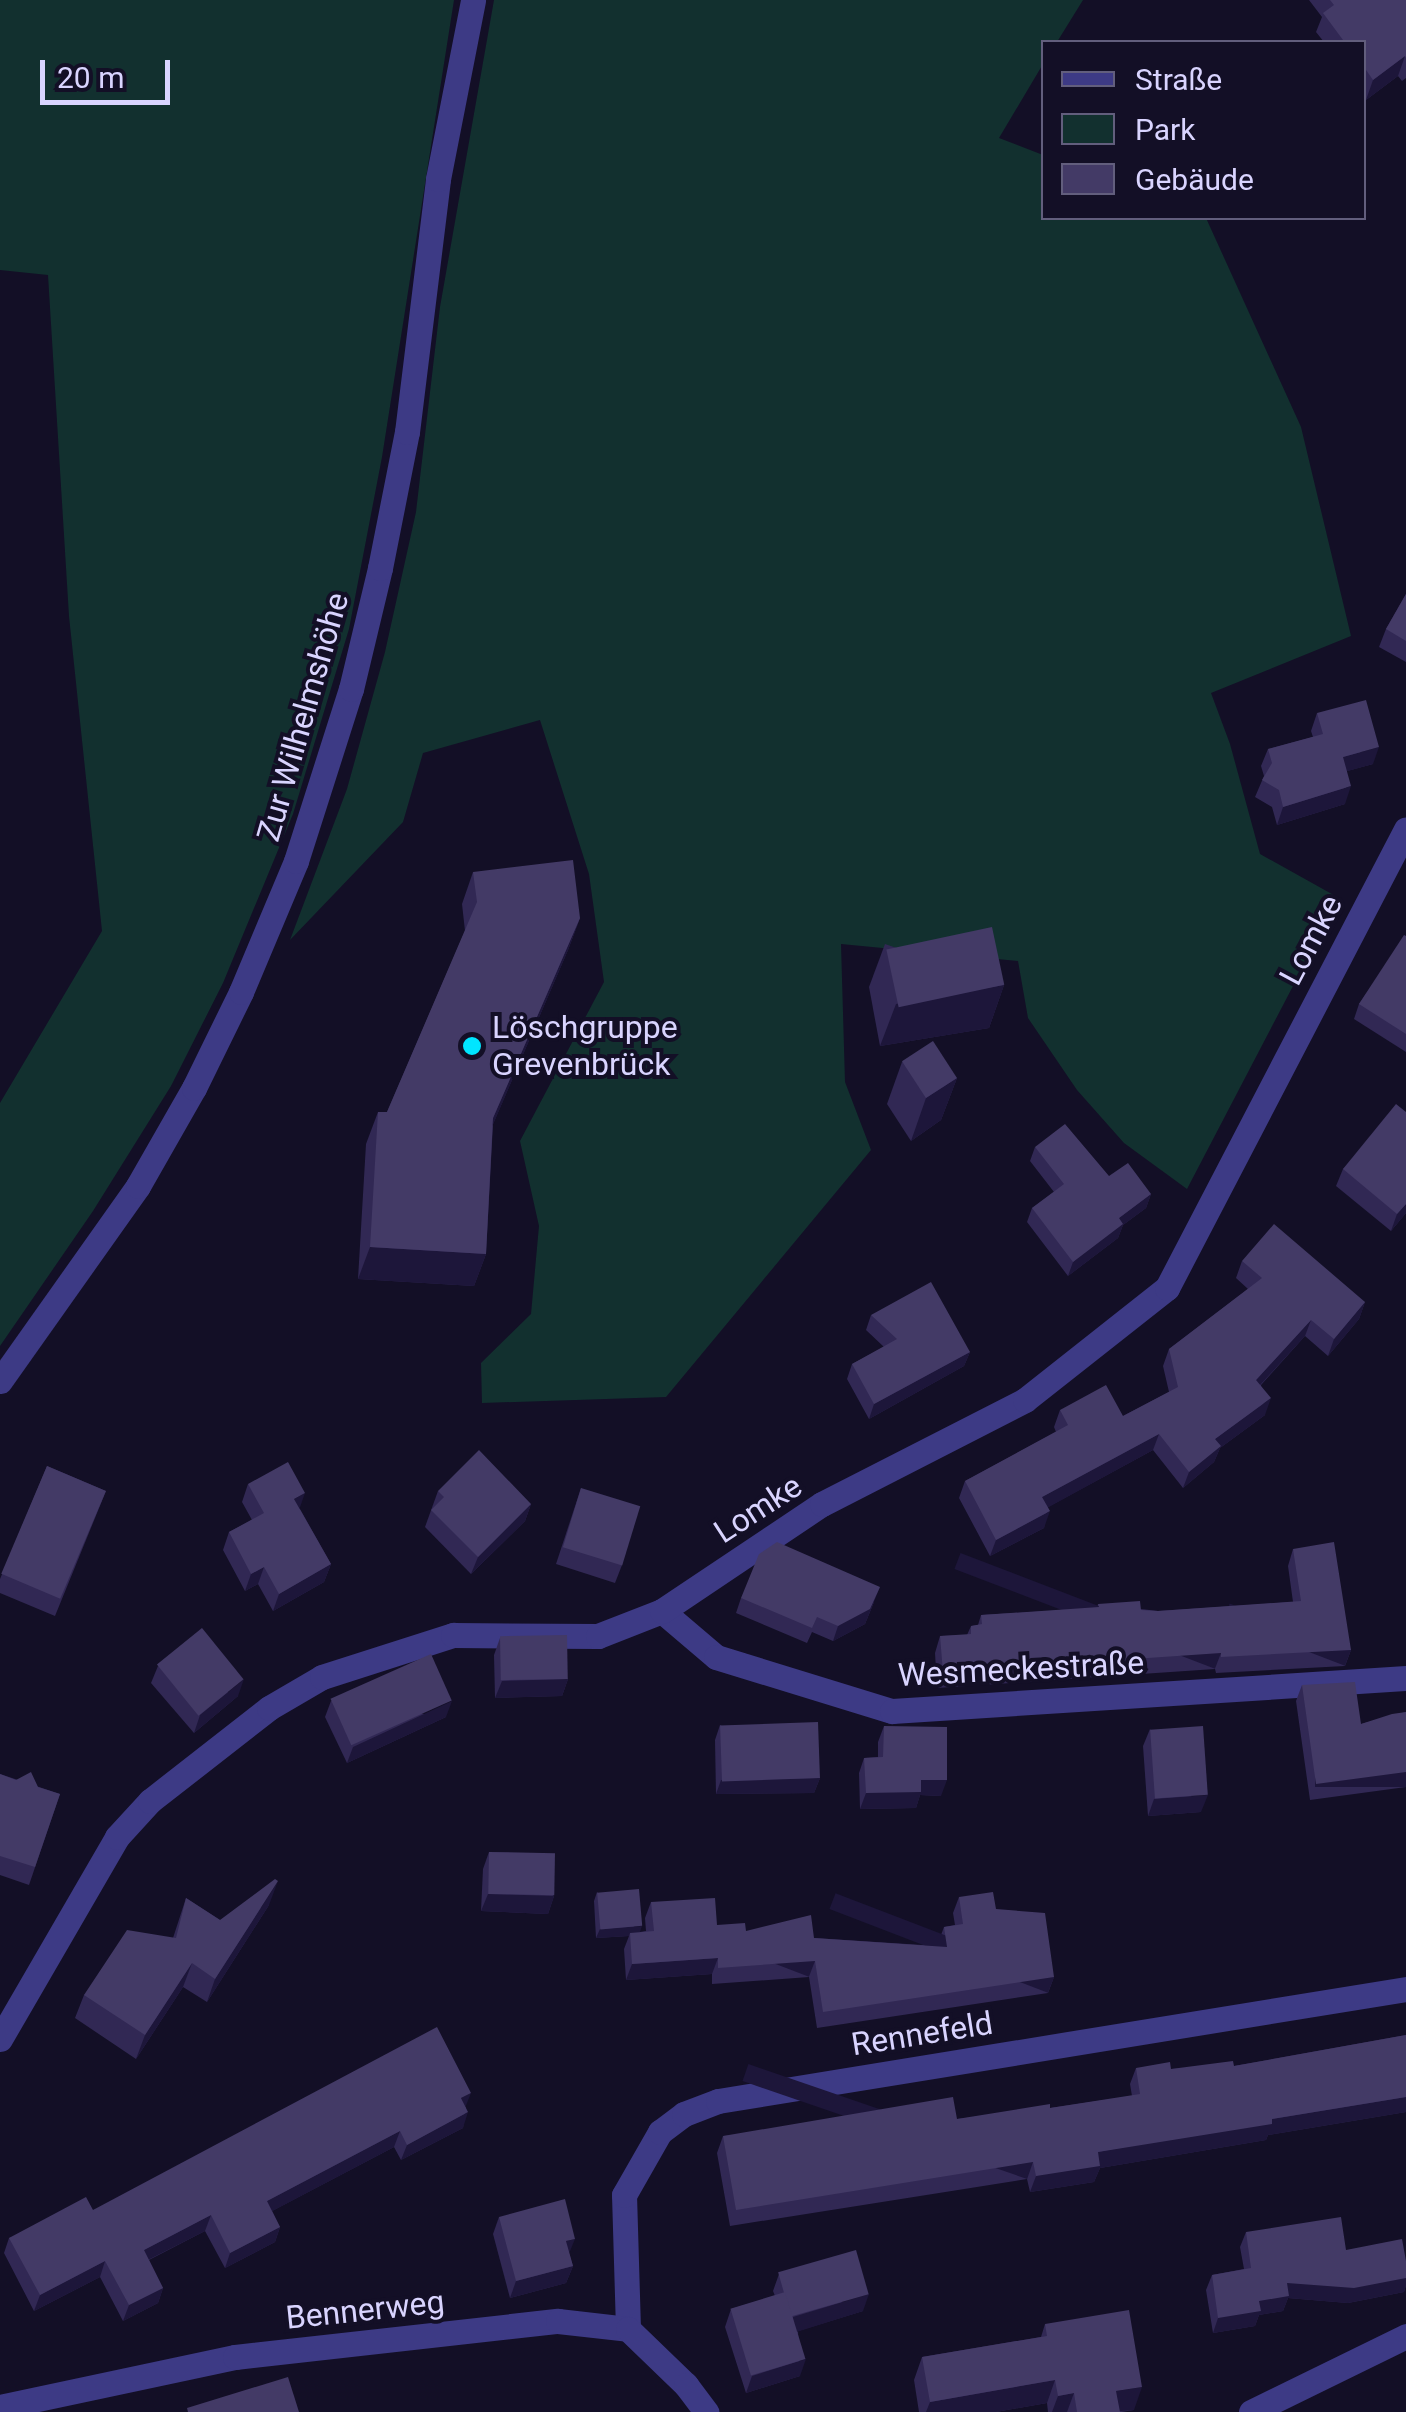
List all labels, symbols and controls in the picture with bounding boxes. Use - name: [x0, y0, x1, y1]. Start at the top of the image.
- scale bar: [45, 40, 175, 102]
- legend: [1041, 40, 1366, 220]
- text: 20 m: [57, 60, 124, 95]
- text: Straße: [1135, 62, 1222, 97]
- text: Park: [1135, 112, 1195, 147]
- text: Gebäude: [1135, 162, 1254, 197]
- street label: Zur Wilhelmshöhe: [249, 588, 357, 846]
- street label: Lomke: [1271, 888, 1351, 992]
- place label: Löschgruppe Grevenbrück: [492, 1009, 678, 1084]
- marker: Löschgruppe Grevenbrück: [461, 1035, 483, 1057]
- street label: Lomke: [707, 1467, 809, 1551]
- street label: Wesmeckestraße: [897, 1643, 1145, 1695]
- street label: Rennefeld: [849, 2004, 995, 2064]
- street label: Bennerweg: [284, 2283, 446, 2337]

